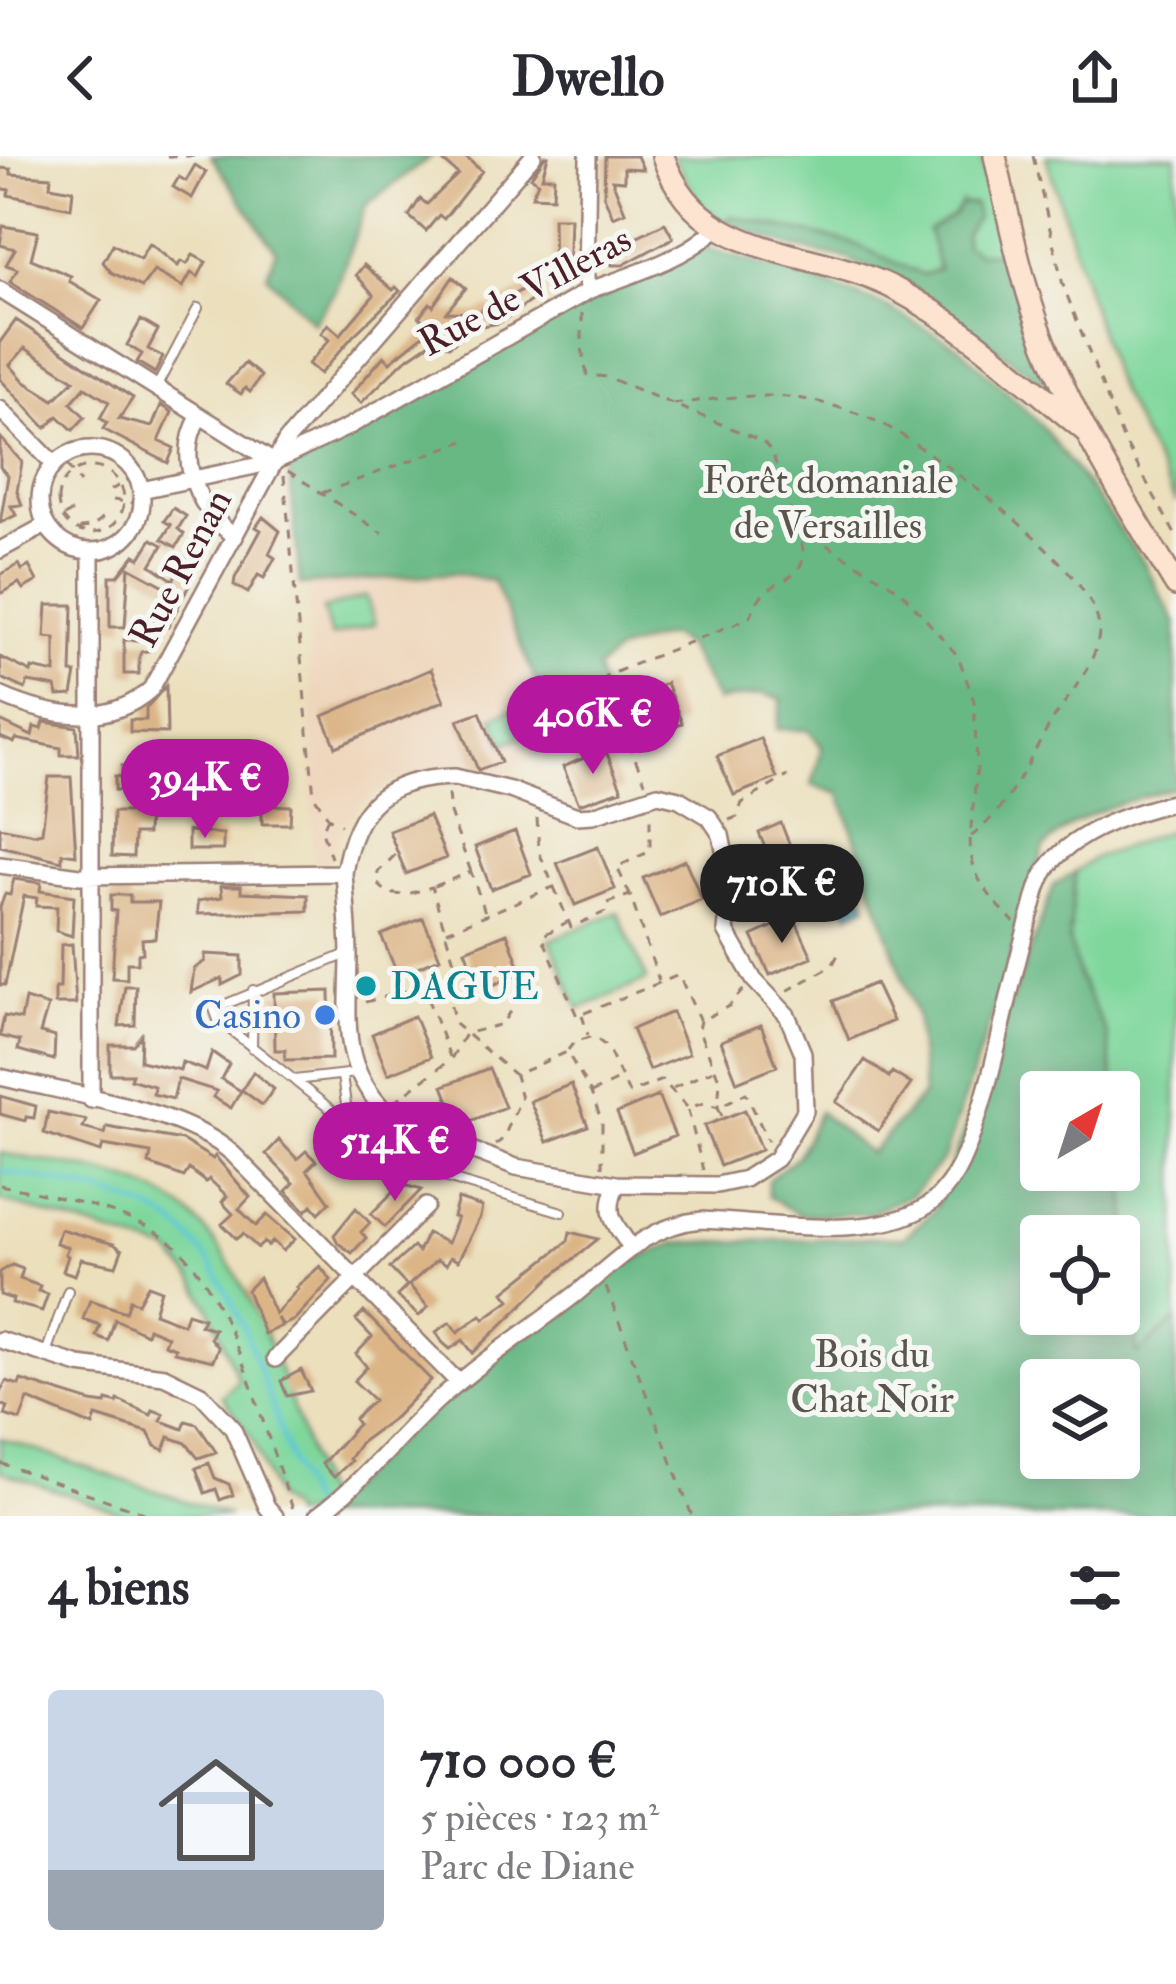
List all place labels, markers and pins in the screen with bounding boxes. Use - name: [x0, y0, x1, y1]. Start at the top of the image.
- pin: 406K €: [495, 675, 691, 777]
- pin: 394K €: [107, 739, 303, 841]
- pin: 710K €: [684, 844, 880, 946]
- place label: DAGUE: [390, 962, 539, 1011]
- marker: DAGUE: [353, 973, 379, 999]
- place label: Casino: [194, 991, 301, 1040]
- marker: Casino: [312, 1002, 338, 1028]
- pin: 514K €: [297, 1102, 493, 1204]

